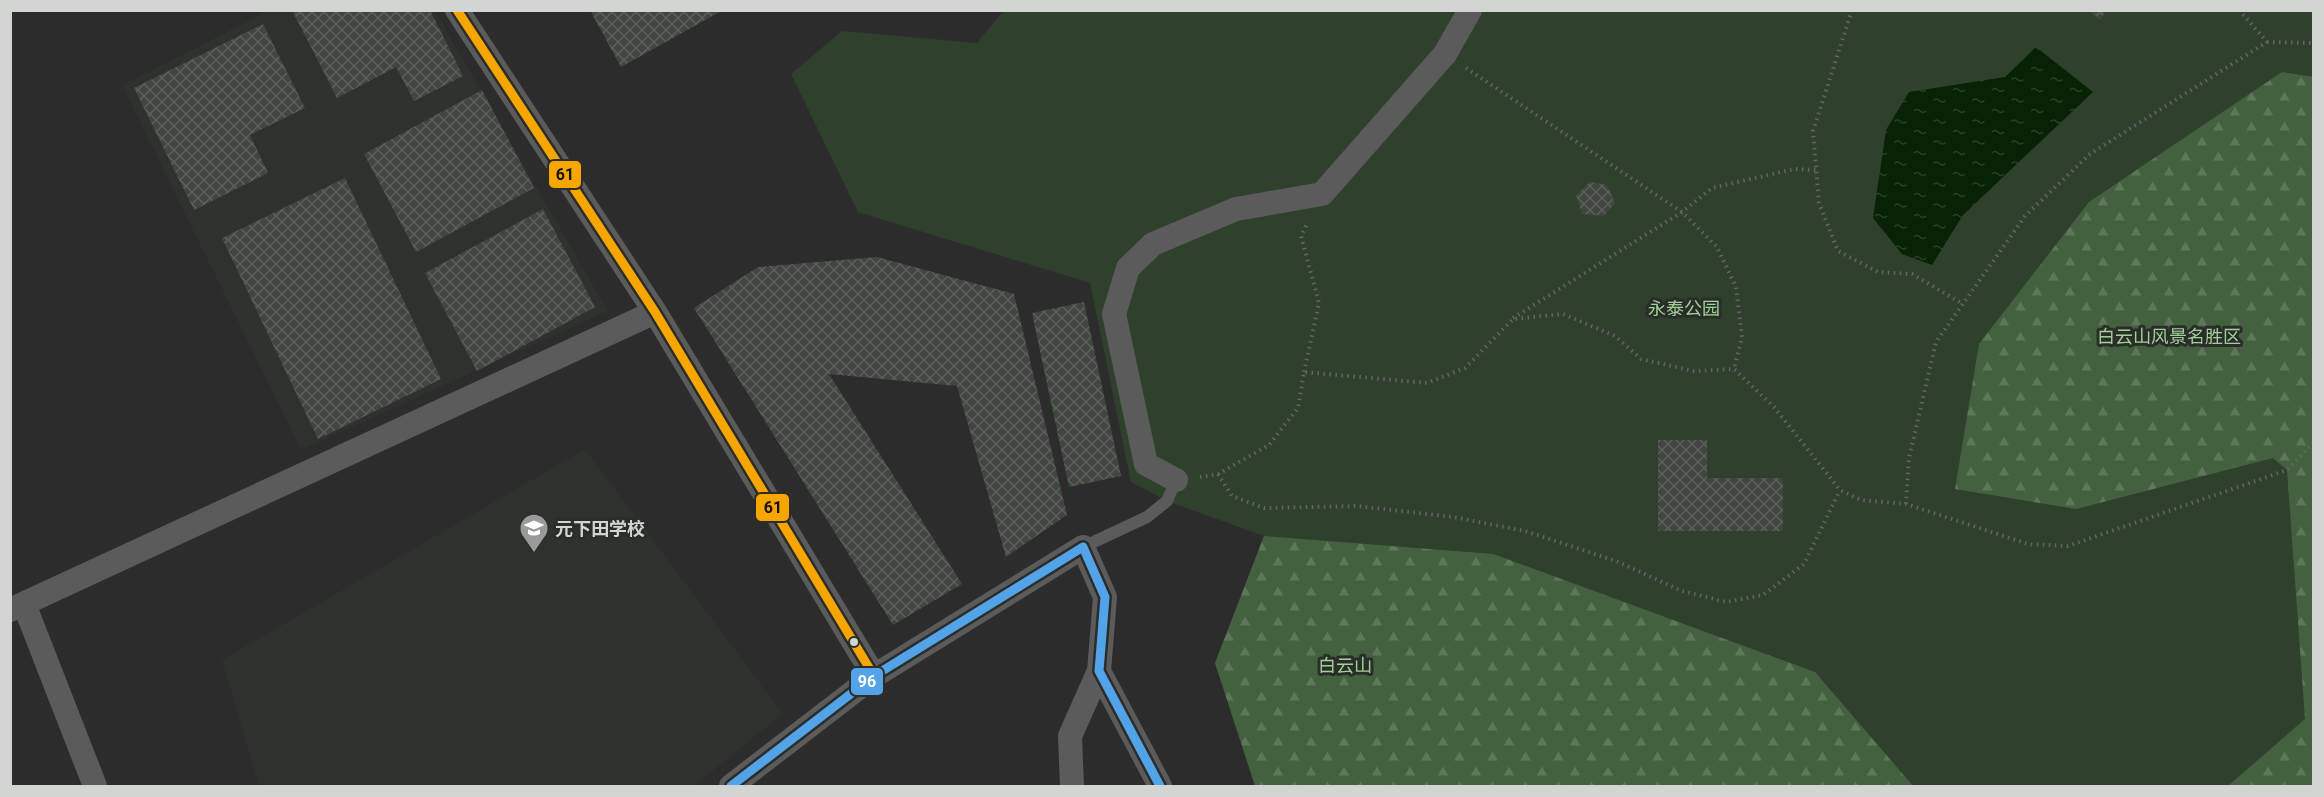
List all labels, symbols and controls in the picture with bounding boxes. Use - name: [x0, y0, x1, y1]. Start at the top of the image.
- line badge: 61: [548, 160, 582, 189]
- text: 61: [556, 165, 574, 184]
- park label: 永泰公园: [1648, 298, 1720, 319]
- park label: 白云山风景名胜区: [2097, 326, 2241, 347]
- line badge: 61: [755, 493, 790, 522]
- text: 61: [764, 498, 782, 517]
- school or university icon: 元下田学校: [518, 512, 550, 554]
- place label: 元下田学校: [555, 518, 645, 539]
- unlabelled marker: [848, 636, 860, 648]
- park label: 白云山: [1318, 655, 1372, 676]
- line badge: 96: [850, 667, 884, 696]
- text: 96: [858, 672, 876, 691]

